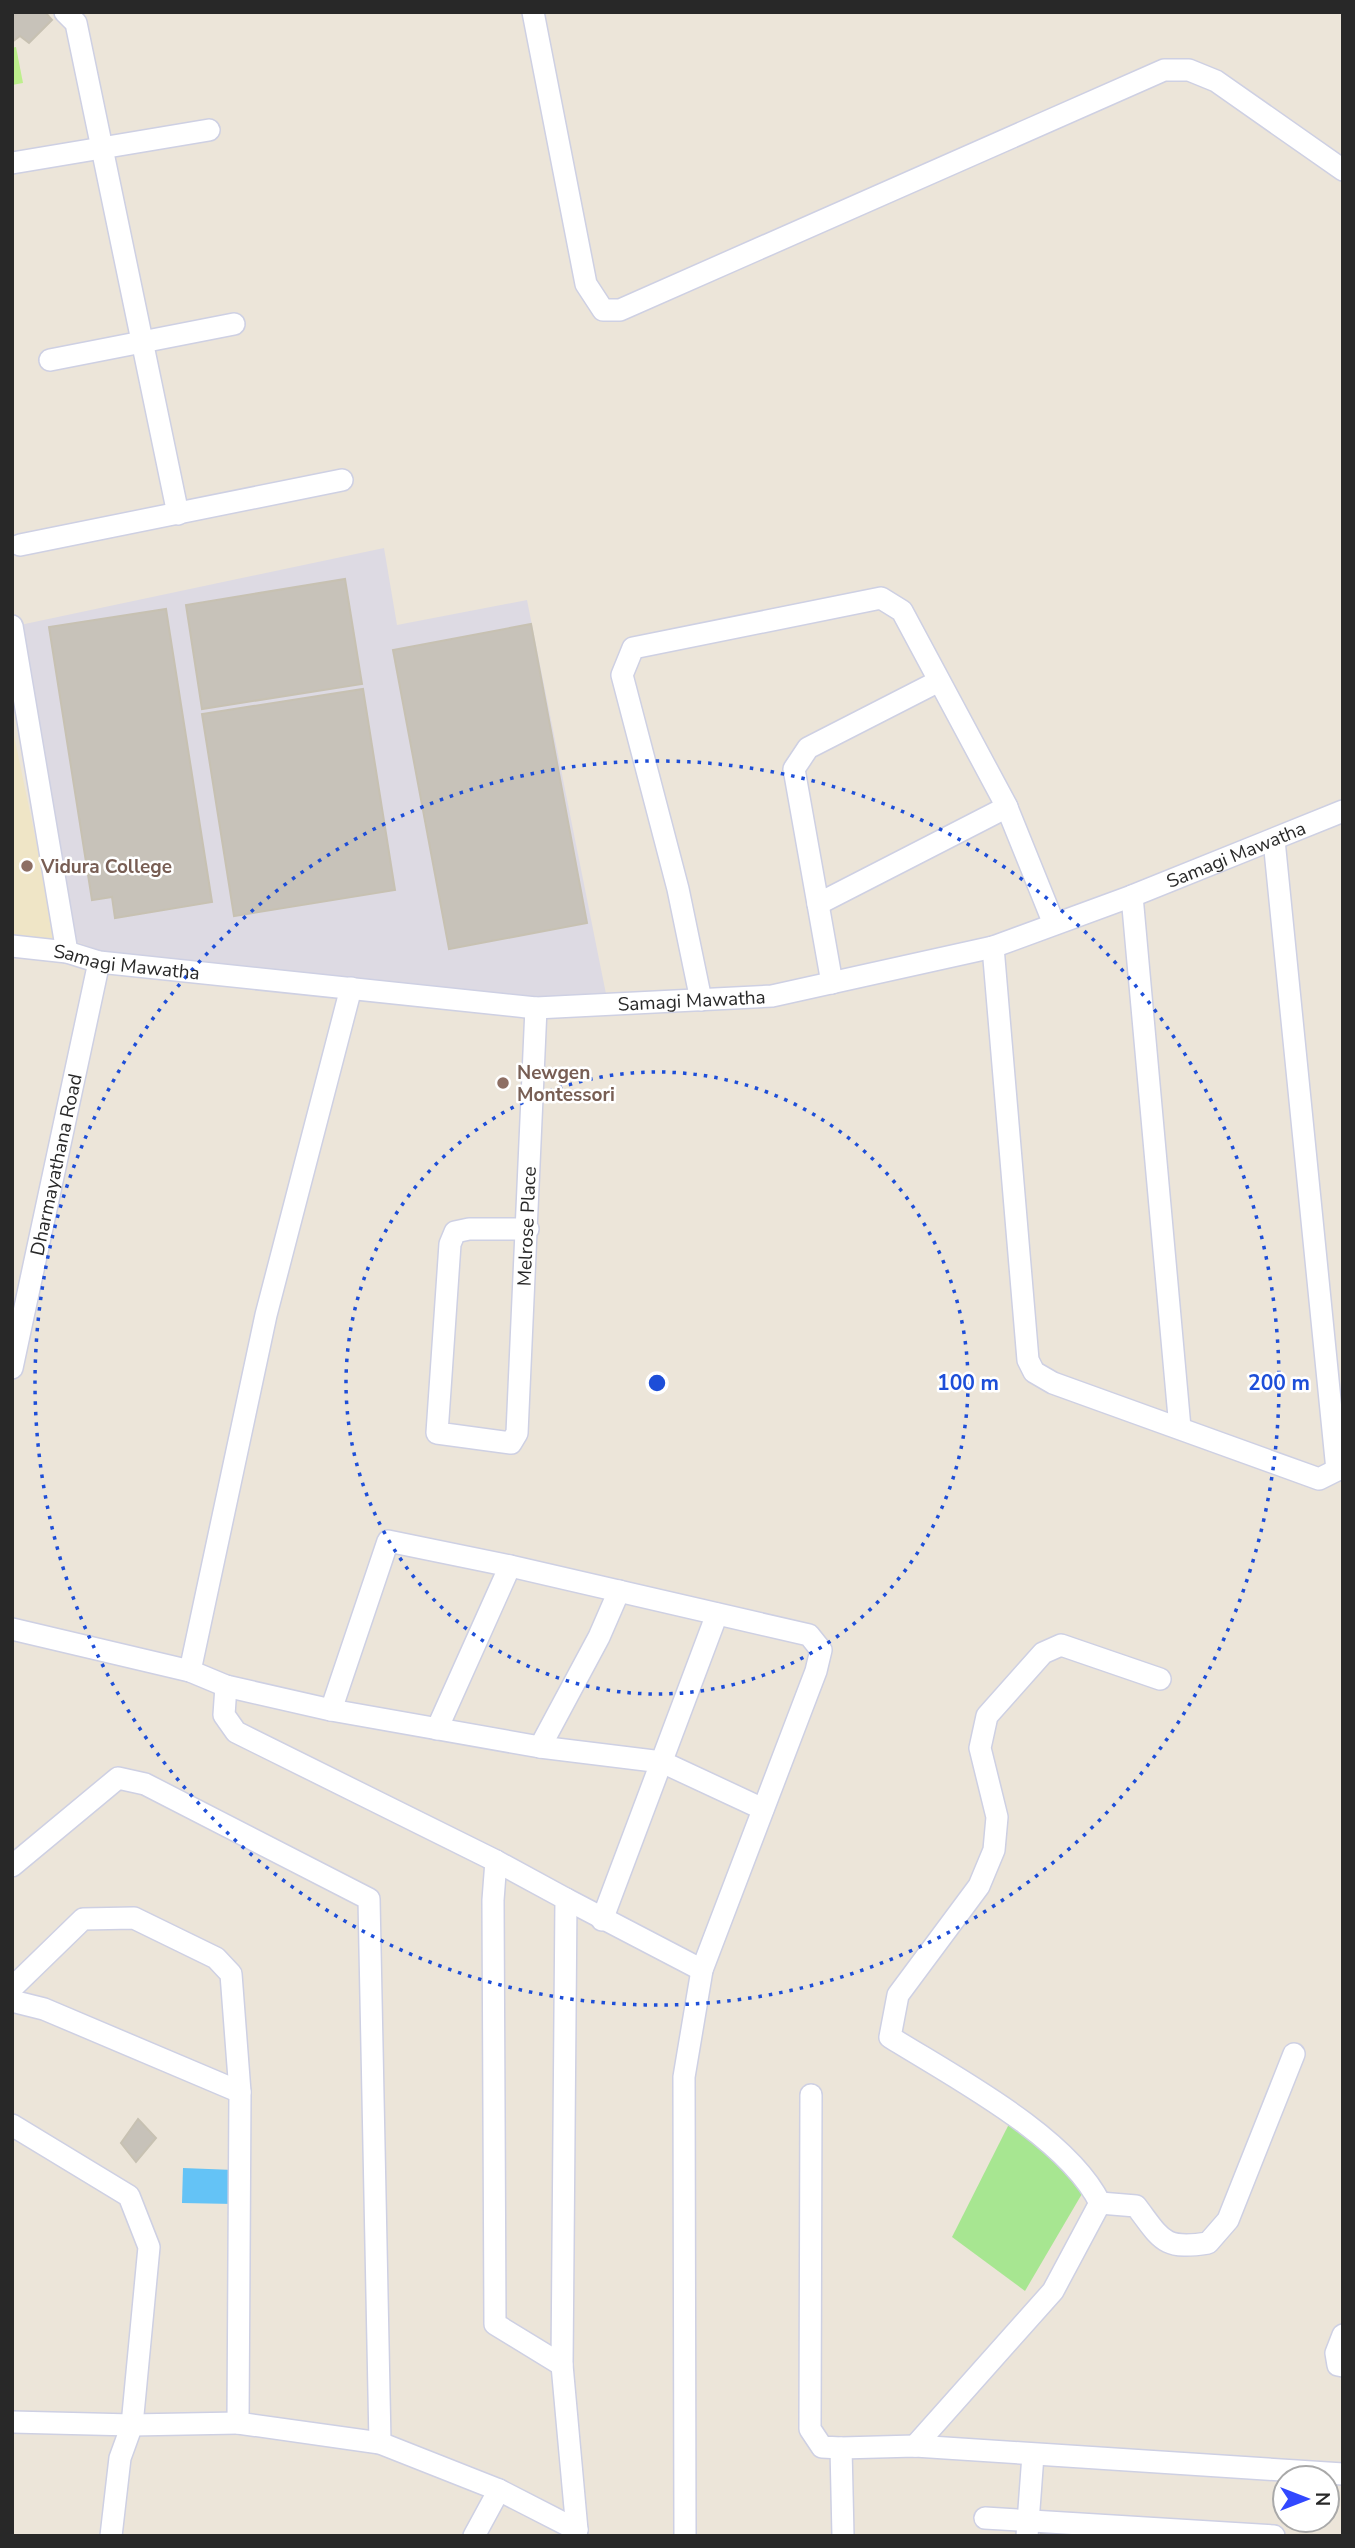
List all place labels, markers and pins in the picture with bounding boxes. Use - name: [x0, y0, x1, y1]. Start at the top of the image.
- place label: Vidura College: [40, 854, 172, 880]
- marker: Vidura College: [19, 858, 35, 874]
- place label: Newgen Montessori: [517, 1060, 615, 1108]
- marker: Newgen Montessori: [495, 1075, 511, 1091]
- centre of rings: [645, 1371, 669, 1395]

